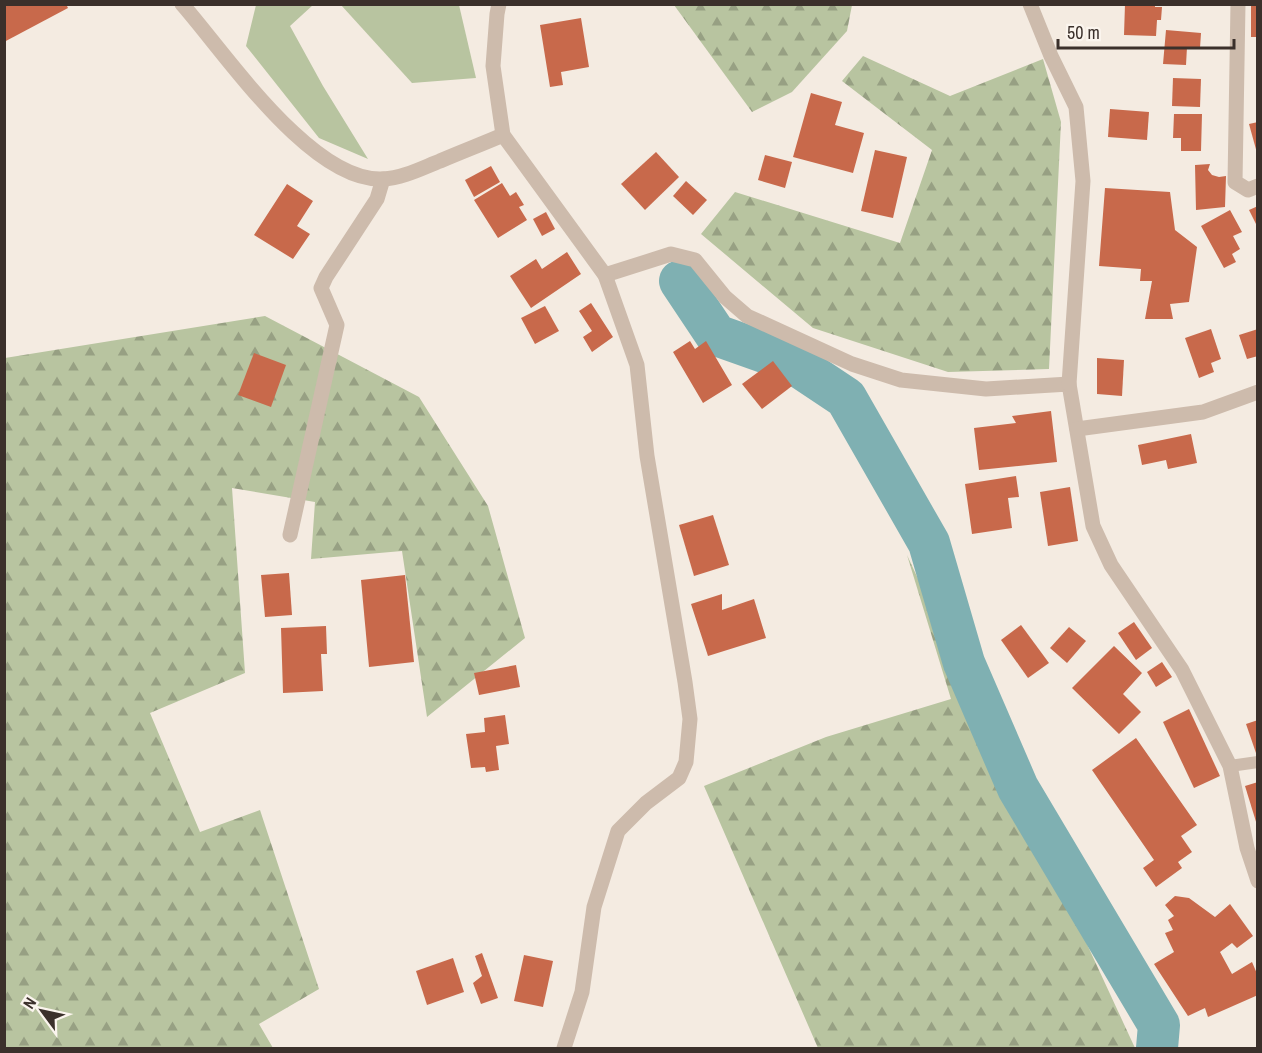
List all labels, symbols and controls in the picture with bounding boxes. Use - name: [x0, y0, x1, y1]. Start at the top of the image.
- scale bar: [1058, 12, 1234, 50]
- text: 50 m: [1067, 20, 1100, 45]
- north arrow: [12, 981, 72, 1041]
- text: N: [18, 993, 41, 1013]

